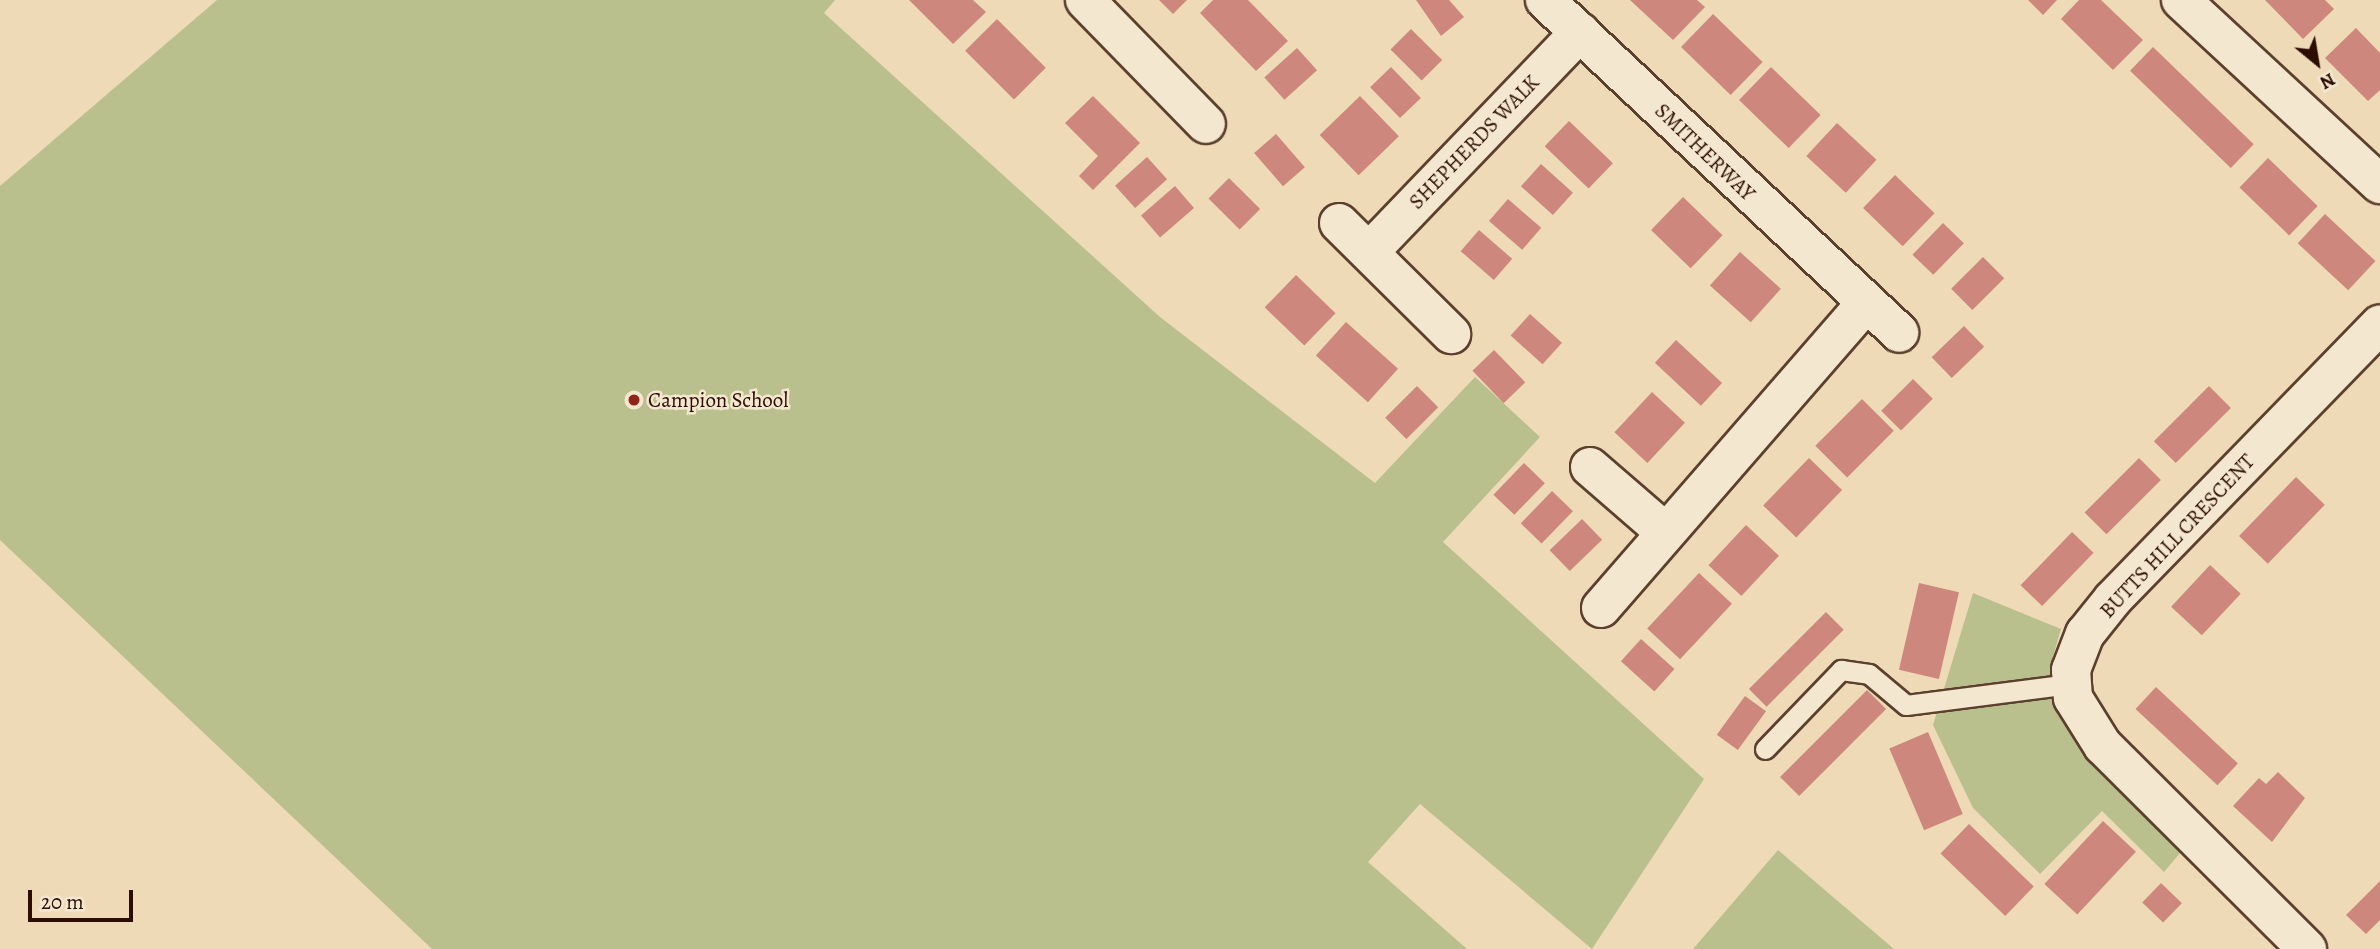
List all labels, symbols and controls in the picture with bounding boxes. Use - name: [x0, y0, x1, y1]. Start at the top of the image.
- north arrow: [2282, 28, 2352, 98]
- text: N: [2315, 66, 2340, 96]
- street label: SHEPHERDS WALK: [1404, 70, 1544, 214]
- street label: SMITHERWAY: [1650, 98, 1760, 206]
- place label: Campion School: [648, 387, 788, 413]
- marker: Campion School: [626, 392, 642, 408]
- street label: BUTTS HILL CRESCENT: [2094, 449, 2260, 623]
- scale bar: [32, 876, 136, 920]
- text: 20 m: [41, 888, 84, 916]

